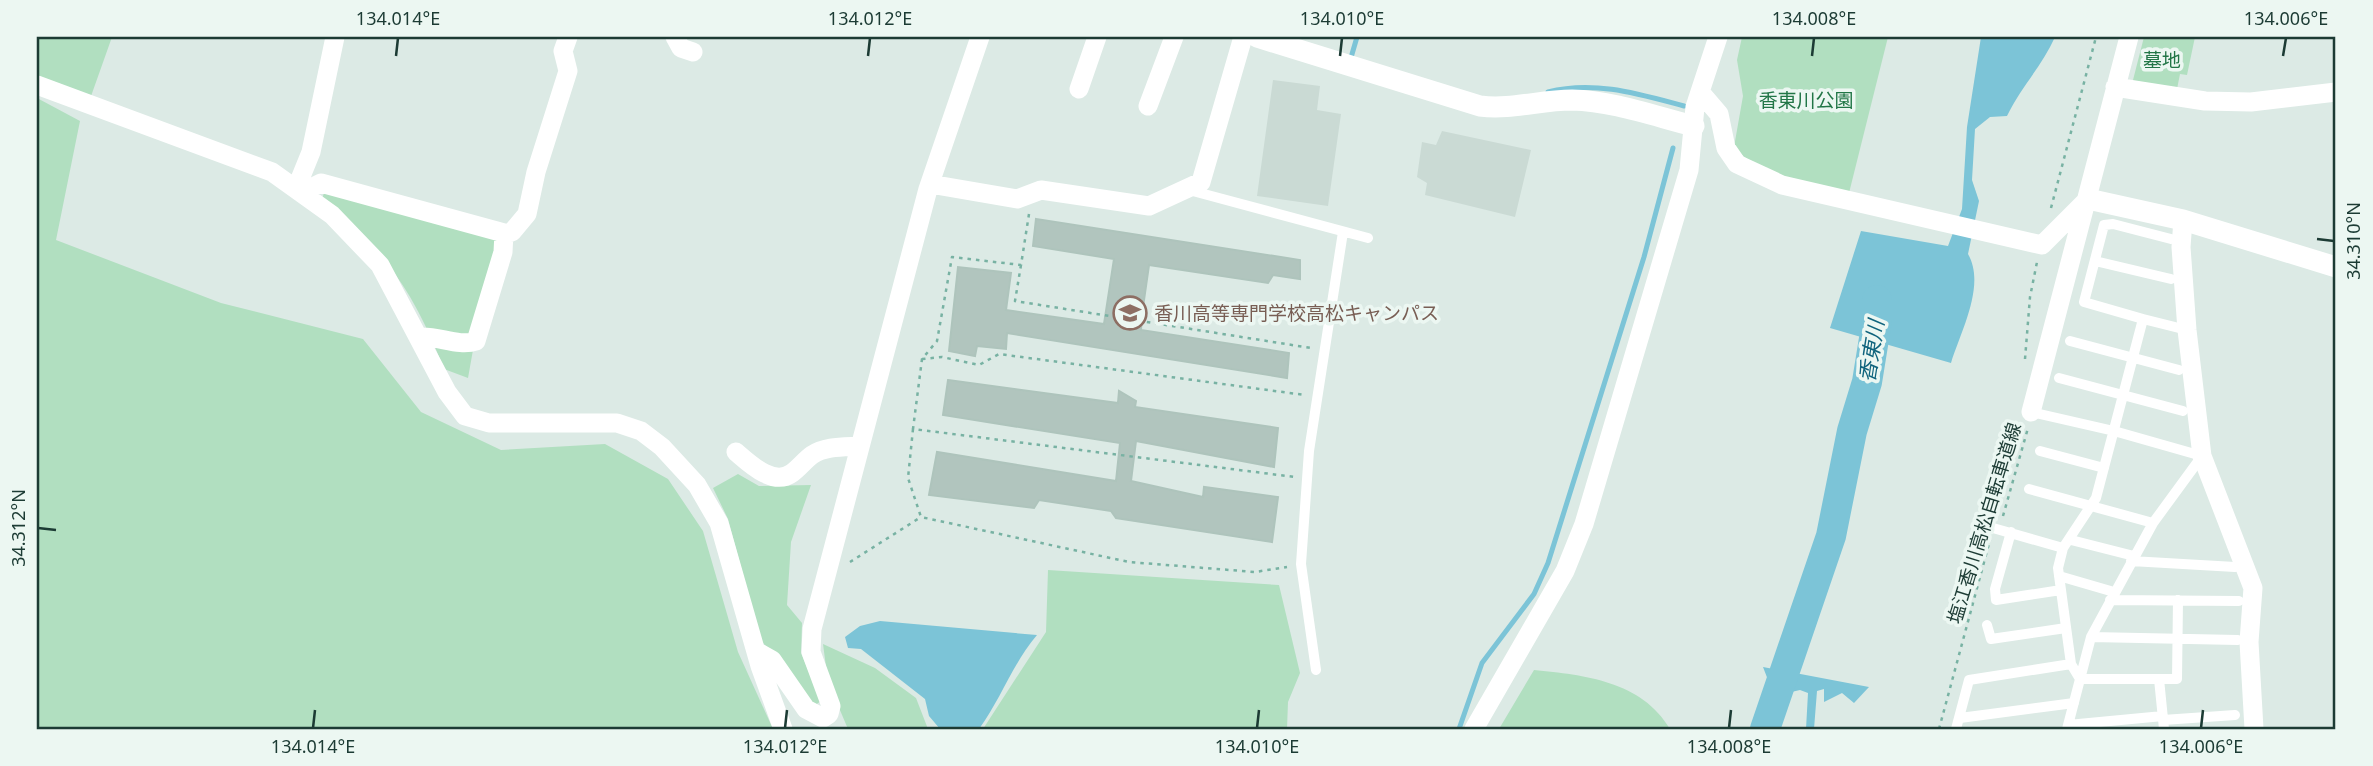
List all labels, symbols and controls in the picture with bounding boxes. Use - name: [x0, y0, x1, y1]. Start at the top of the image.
- text: 134.014°E: [356, 6, 440, 30]
- text: 134.012°E: [828, 6, 912, 30]
- text: 134.010°E: [1300, 6, 1384, 30]
- text: 134.008°E: [1772, 6, 1856, 30]
- text: 134.006°E: [2244, 6, 2328, 30]
- park label: 墓地: [2143, 47, 2181, 73]
- park label: 香東川公園: [1758, 87, 1854, 113]
- text: 34.310°N: [2341, 202, 2365, 280]
- school or university icon: 香川高等専門学校高松キャンパス: [1111, 294, 1149, 332]
- place label: 香川高等専門学校高松キャンパス: [1154, 300, 1439, 326]
- water label: 香東川: [1852, 316, 1890, 384]
- street label: 塩江香川高松自転車道線: [1941, 419, 2027, 627]
- text: 34.312°N: [6, 489, 30, 567]
- text: 134.014°E: [271, 734, 355, 758]
- text: 134.012°E: [743, 734, 827, 758]
- text: 134.010°E: [1215, 734, 1299, 758]
- text: 134.008°E: [1687, 734, 1771, 758]
- text: 134.006°E: [2159, 734, 2243, 758]

